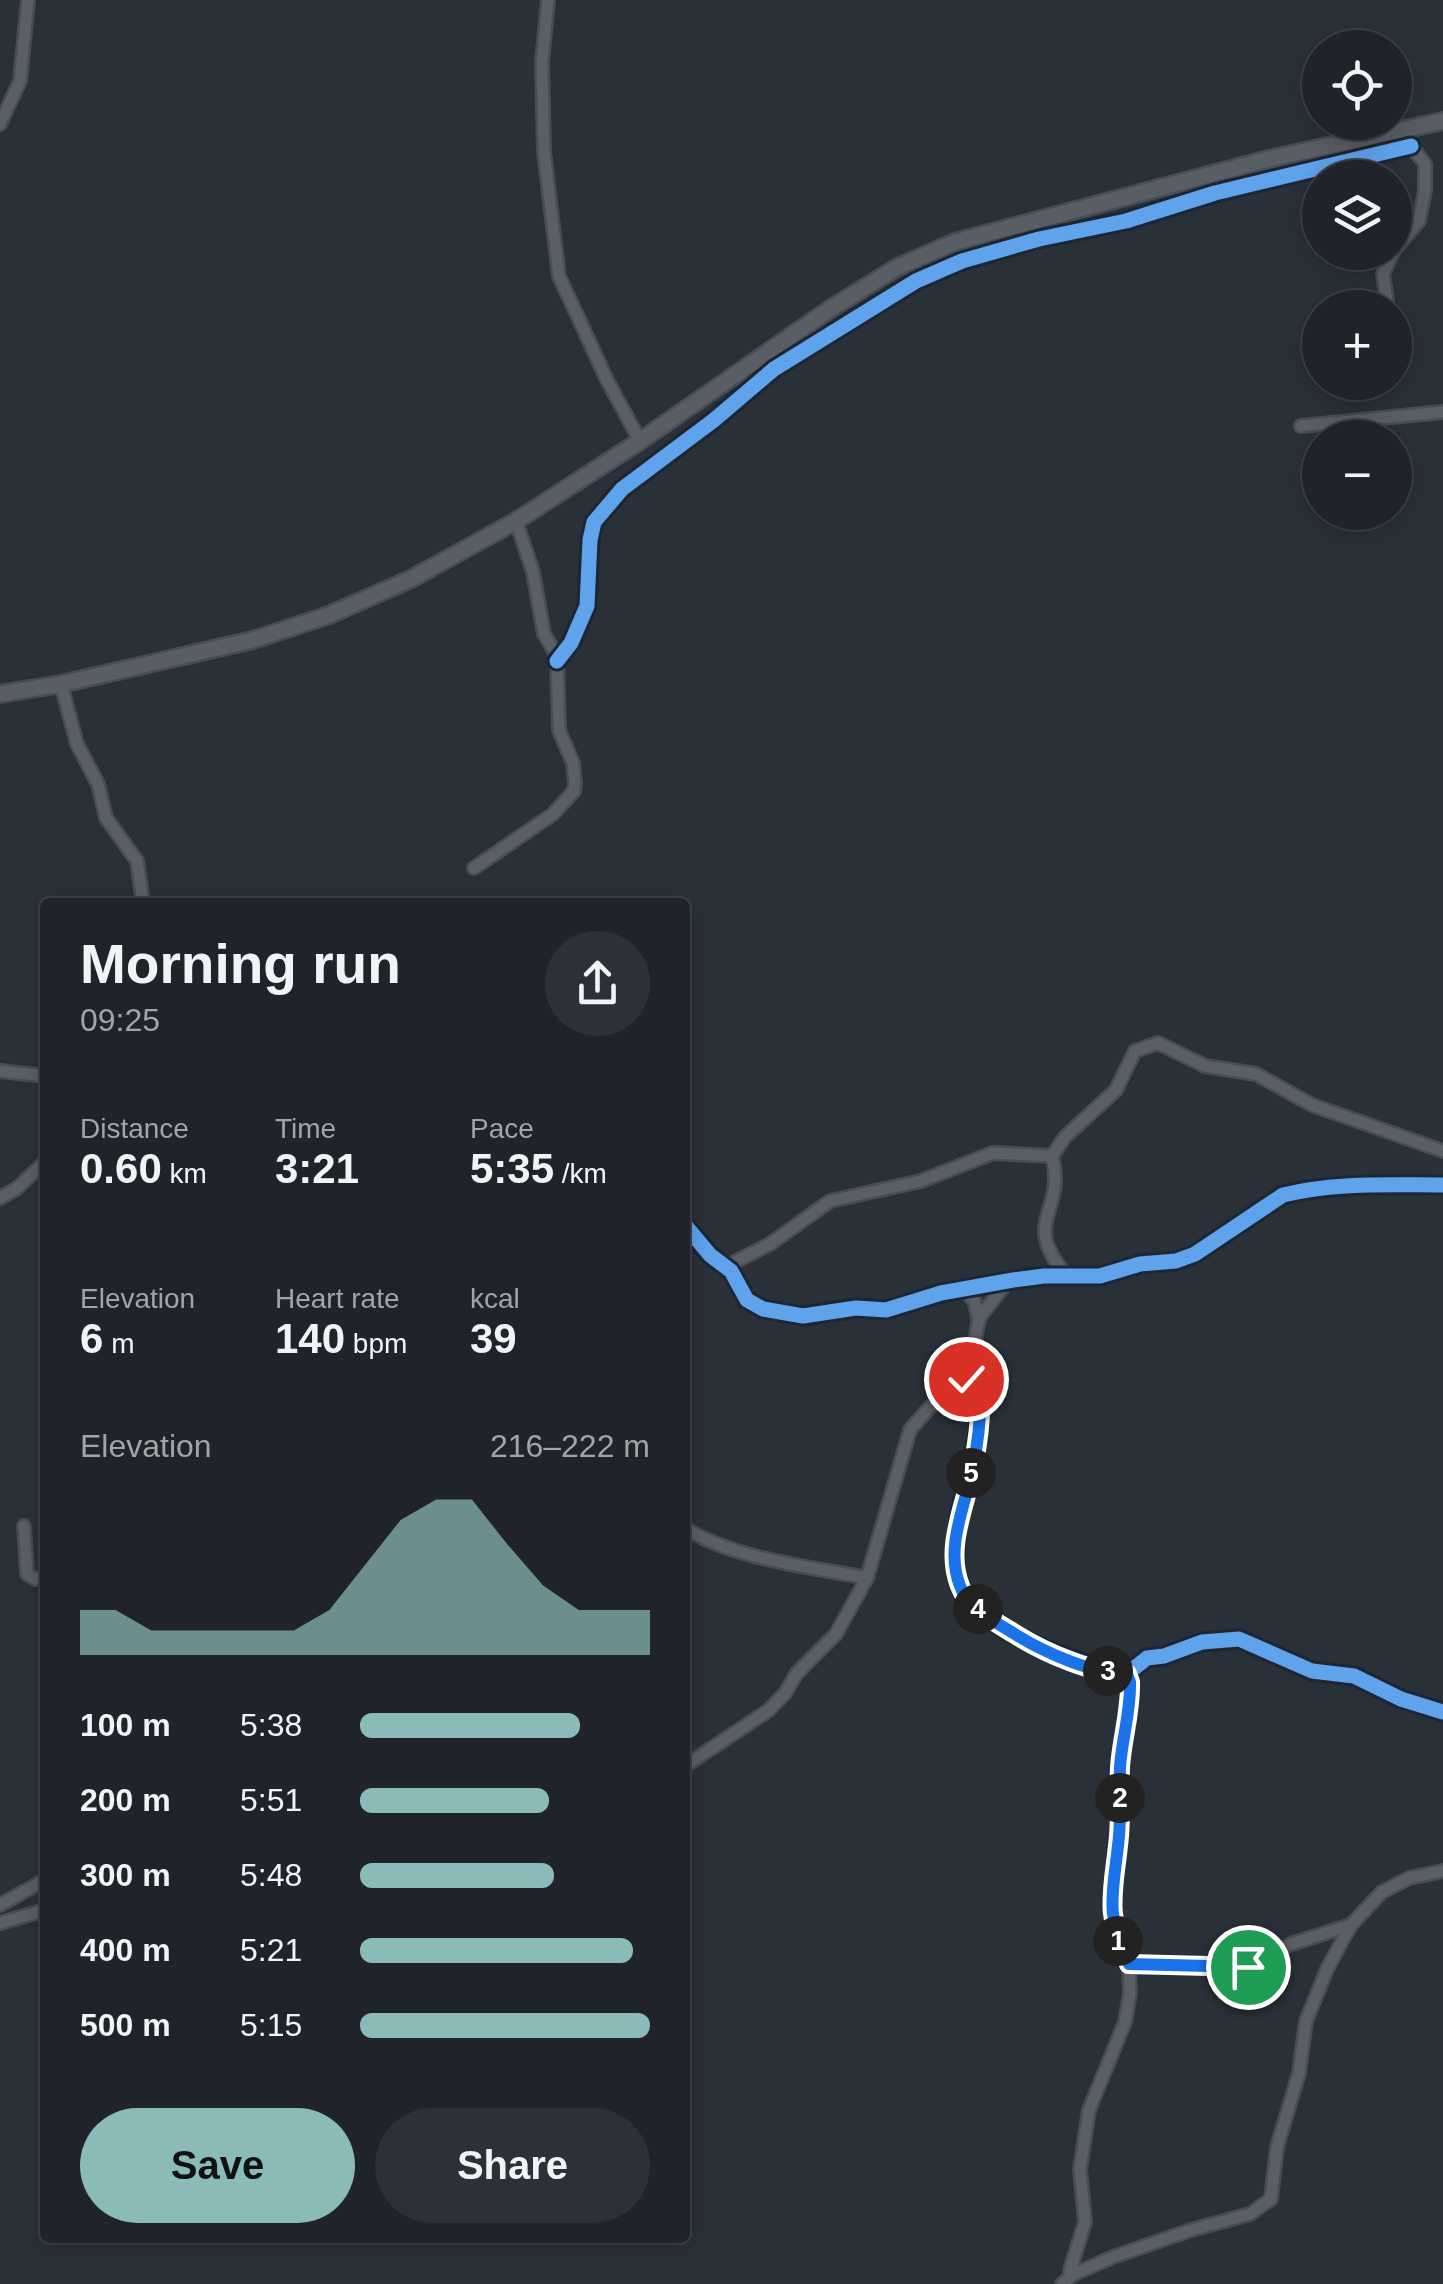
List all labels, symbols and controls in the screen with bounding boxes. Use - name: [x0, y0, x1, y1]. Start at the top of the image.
- map controls: [1302, 30, 1412, 530]
- button: locate: [1302, 30, 1412, 140]
- button: layers: [1302, 160, 1412, 270]
- button: +: [1302, 290, 1412, 400]
- button: −: [1302, 420, 1412, 530]
- button: share: [545, 931, 650, 1036]
- text: Morning run: [80, 933, 401, 995]
- text: 09:25: [80, 1002, 160, 1038]
- text: Distance: [80, 1113, 189, 1144]
- text: Time: [275, 1113, 336, 1144]
- text: Pace: [470, 1113, 534, 1144]
- text: 0.60: [80, 1145, 162, 1192]
- text: 3:21: [275, 1145, 359, 1192]
- text: 5:35: [470, 1145, 554, 1192]
- text: km: [162, 1158, 207, 1189]
- text: /km: [554, 1158, 607, 1189]
- text: Elevation: [80, 1283, 195, 1314]
- text: Heart rate: [275, 1283, 400, 1314]
- text: kcal: [470, 1283, 520, 1314]
- text: 6: [80, 1315, 103, 1362]
- text: 140: [275, 1315, 345, 1362]
- text: 39: [470, 1315, 517, 1362]
- text: m: [103, 1328, 134, 1359]
- text: bpm: [345, 1328, 407, 1359]
- pin: [924, 1337, 1009, 1422]
- icon: check: [939, 1352, 994, 1407]
- text: Elevation: [80, 1428, 212, 1464]
- text: 216–222 m: [490, 1428, 650, 1464]
- pin: 5: [946, 1448, 996, 1498]
- text: 5: [963, 1457, 979, 1488]
- pin: 4: [953, 1584, 1003, 1634]
- text: 4: [970, 1593, 986, 1624]
- pin: 3: [1083, 1646, 1133, 1696]
- text: 3: [1100, 1655, 1116, 1686]
- text: 100 m: [80, 1707, 171, 1743]
- text: 5:38: [240, 1707, 302, 1743]
- pin: 2: [1095, 1773, 1145, 1823]
- text: 200 m: [80, 1782, 171, 1818]
- text: 5:51: [240, 1782, 302, 1818]
- text: 2: [1112, 1782, 1128, 1813]
- text: 300 m: [80, 1857, 171, 1893]
- text: 5:48: [240, 1857, 302, 1893]
- pin: 1: [1093, 1916, 1143, 1966]
- text: 1: [1110, 1925, 1126, 1956]
- pin: [1206, 1925, 1291, 2010]
- text: 400 m: [80, 1932, 171, 1968]
- text: 5:21: [240, 1932, 302, 1968]
- icon: arrive: [1221, 1940, 1276, 1995]
- text: 500 m: [80, 2007, 171, 2043]
- text: 5:15: [240, 2007, 302, 2043]
- button: Save: [80, 2108, 355, 2223]
- button: Share: [375, 2108, 650, 2223]

